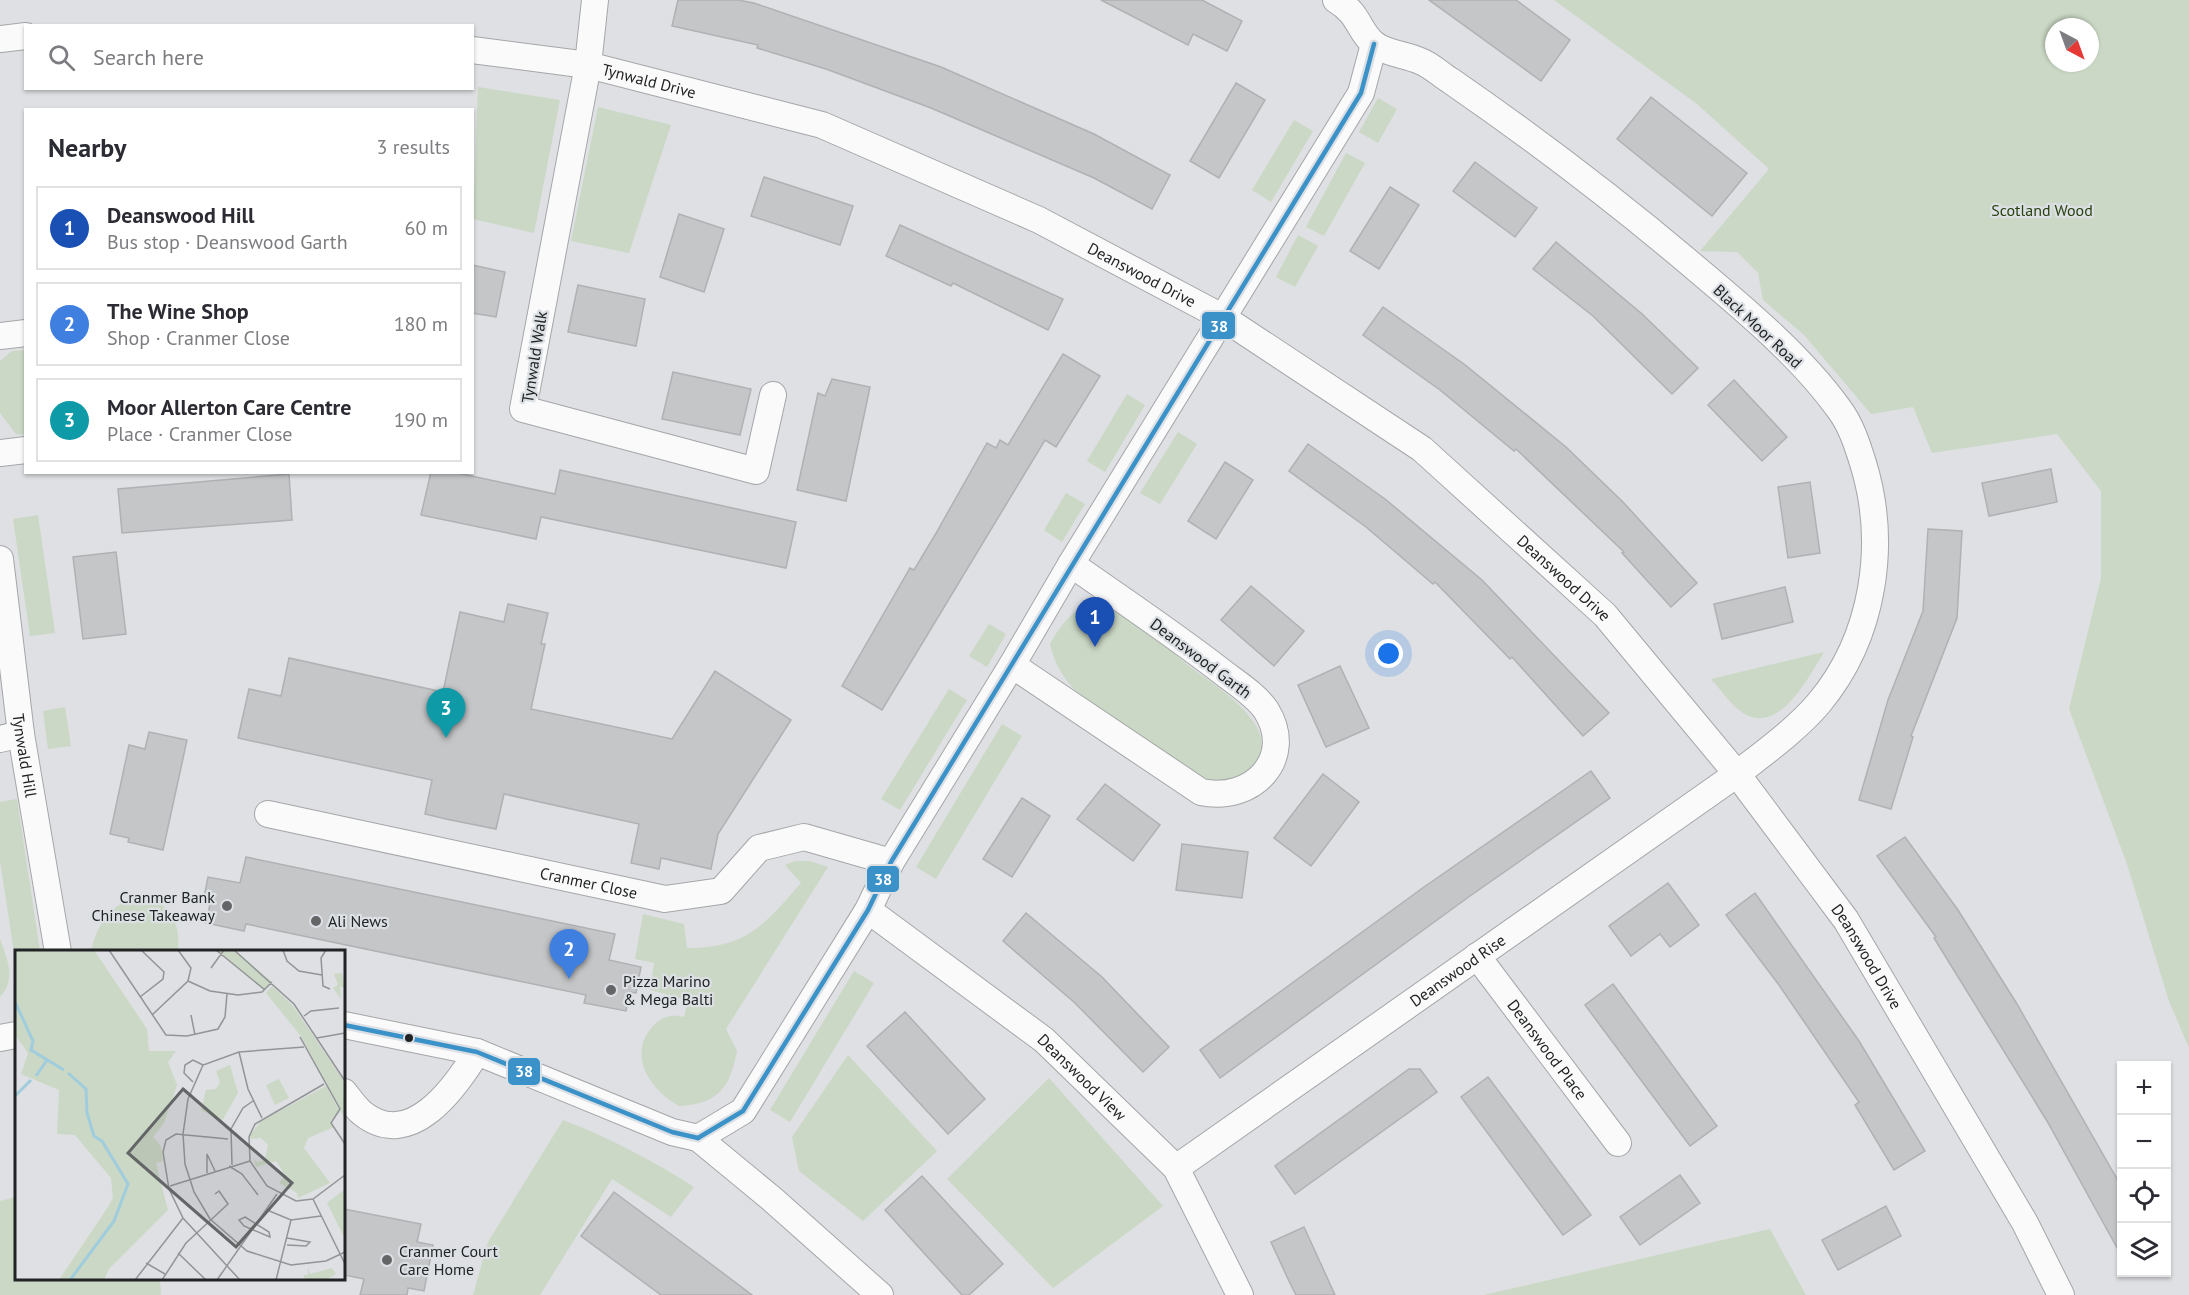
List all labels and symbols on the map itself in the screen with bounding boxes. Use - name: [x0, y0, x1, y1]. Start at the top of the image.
- north arrow: [2045, 18, 2099, 72]
- street label: Tynwald Drive: [600, 59, 698, 102]
- park label: Scotland Wood: [1991, 200, 2093, 220]
- street label: Deanswood Drive: [1084, 238, 1200, 311]
- street label: Black Moor Road: [1709, 280, 1807, 372]
- street label: Tynwald Walk: [517, 309, 551, 404]
- line badge: 38: [1201, 311, 1236, 340]
- text: 38: [1210, 316, 1228, 336]
- street label: Deanswood Drive: [1513, 530, 1616, 625]
- pin: 1: [1076, 598, 1114, 647]
- street label: Deanswood Garth: [1146, 613, 1256, 703]
- your location: [1374, 639, 1403, 668]
- pin: 3: [426, 688, 466, 738]
- street label: Tynwald Hill: [9, 712, 42, 799]
- street label: Cranmer Close: [538, 863, 639, 903]
- line badge: 38: [866, 865, 900, 893]
- text: 38: [874, 869, 892, 889]
- place label: Cranmer Bank Chinese Takeaway: [91, 887, 216, 925]
- marker: Cranmer Bank Chinese Takeaway: [220, 899, 234, 913]
- street label: Deanswood Drive: [1827, 900, 1906, 1013]
- place label: Ali News: [328, 911, 388, 931]
- marker: Ali News: [309, 914, 323, 928]
- pin: 2: [550, 930, 588, 979]
- street label: Deanswood Rise: [1406, 930, 1509, 1011]
- inset map: [15, 950, 345, 1280]
- place label: Pizza Marino & Mega Balti: [623, 971, 713, 1009]
- marker: Pizza Marino & Mega Balti: [604, 983, 618, 997]
- street label: Deanswood Place: [1503, 995, 1592, 1103]
- street label: Deanswood View: [1033, 1029, 1131, 1125]
- unlabelled marker: [403, 1032, 415, 1044]
- line badge: 38: [507, 1057, 541, 1086]
- text: 38: [515, 1061, 533, 1081]
- place label: Cranmer Court Care Home: [399, 1241, 499, 1279]
- marker: Cranmer Court Care Home: [380, 1253, 394, 1267]

